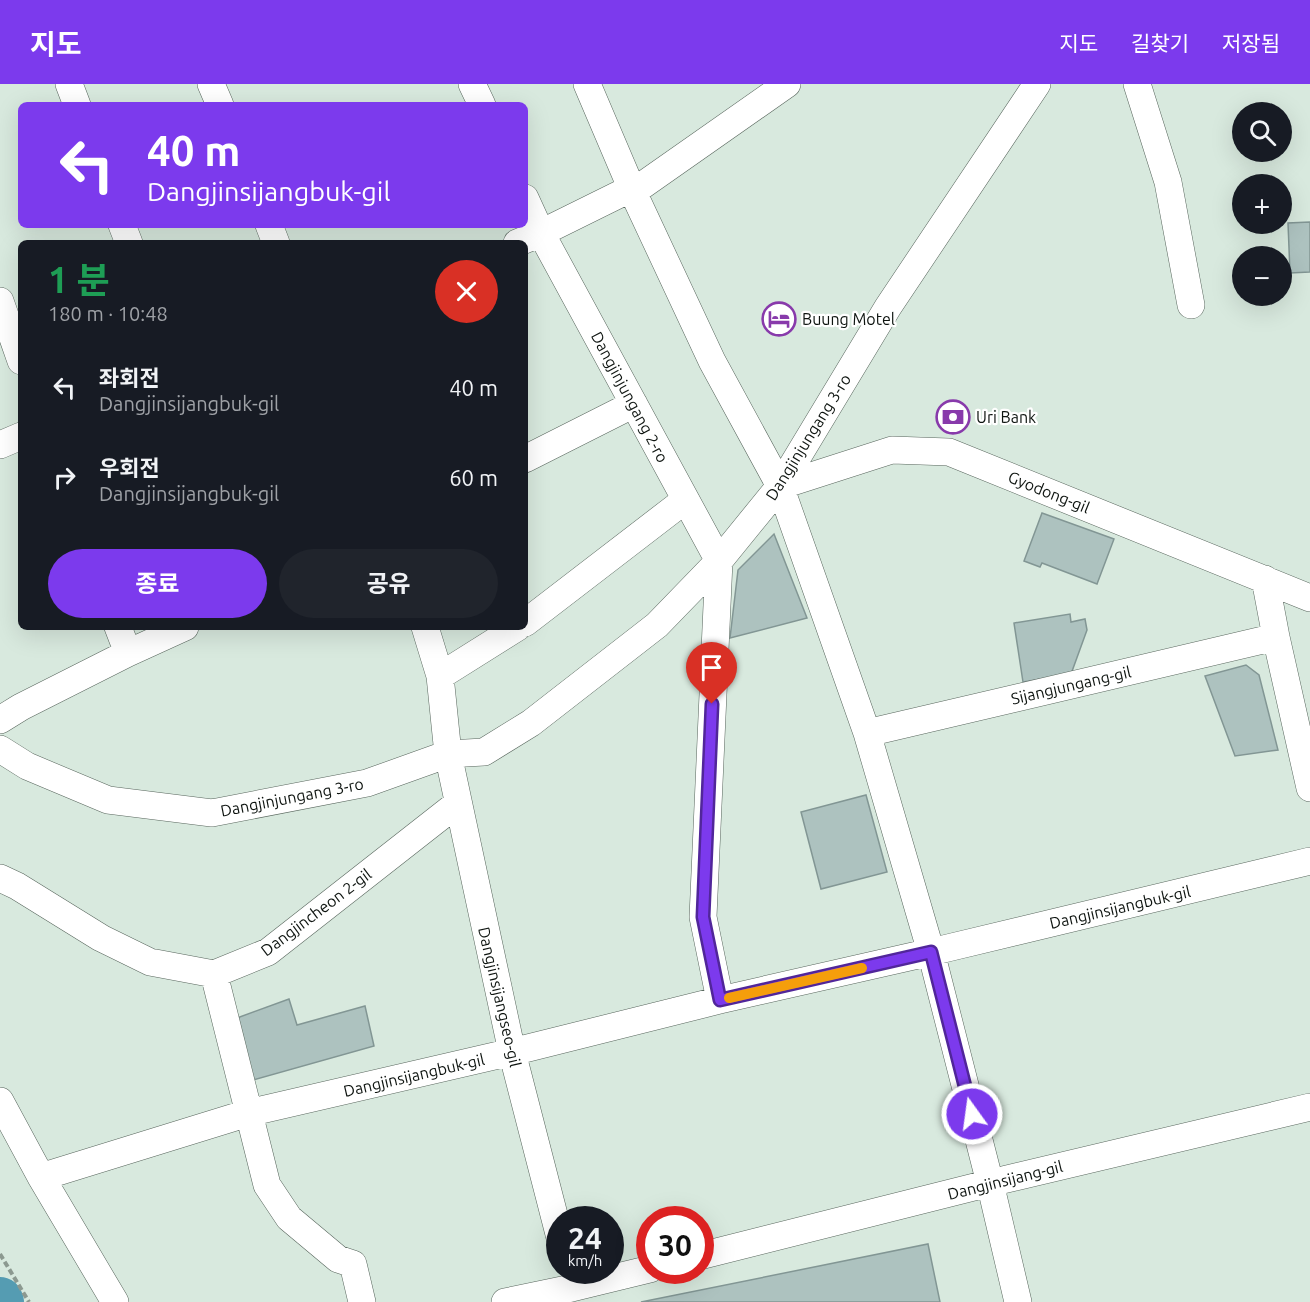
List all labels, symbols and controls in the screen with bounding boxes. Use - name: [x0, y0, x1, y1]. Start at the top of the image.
- text: 지도: [30, 28, 82, 59]
- text: 지도: [1059, 31, 1098, 55]
- text: 길찾기: [1131, 31, 1189, 55]
- text: 저장됨: [1222, 31, 1280, 55]
- map controls: [1232, 102, 1292, 306]
- button: search: [1232, 102, 1292, 162]
- icon: left: [48, 126, 126, 204]
- text: 40 m: [147, 127, 241, 174]
- button: +: [1232, 174, 1292, 234]
- text: Dangjinsijangbuk-gil: [147, 176, 391, 206]
- button: −: [1232, 246, 1292, 306]
- text: 1 분: [48, 259, 110, 300]
- button: close: [435, 260, 498, 323]
- hotel icon: Buung Motel: [761, 301, 797, 337]
- text: 180 m · 10:48: [48, 302, 168, 325]
- place label: Buung Motel: [802, 310, 895, 328]
- street label: Dangjinjungang 2-ro: [588, 329, 672, 465]
- text: 좌회전: [99, 365, 160, 390]
- icon: left: [48, 371, 81, 404]
- street label: Dangjinjungang 3-ro: [762, 371, 854, 503]
- text: 40 m: [449, 375, 498, 400]
- text: Dangjinsijangbuk-gil: [99, 392, 279, 415]
- bank icon: Uri Bank: [935, 399, 971, 435]
- place label: Uri Bank: [976, 408, 1036, 426]
- text: 우회전: [99, 455, 160, 480]
- icon: right: [48, 461, 81, 494]
- text: 60 m: [449, 465, 498, 490]
- street label: Gyodong-gil: [1006, 467, 1092, 517]
- text: Dangjinsijangbuk-gil: [99, 482, 279, 505]
- button: 종료: [48, 549, 267, 618]
- button: 공유: [279, 549, 498, 618]
- pin: [686, 642, 737, 704]
- icon: arrive: [695, 651, 728, 684]
- street label: Sijangjungang-gil: [1009, 662, 1133, 708]
- street label: Dangjinjungang 3-ro: [219, 774, 365, 820]
- street label: Dangjincheon 2-gil: [257, 865, 375, 959]
- street label: Dangjinsijangbuk-gil: [1048, 882, 1192, 932]
- street label: Dangjinsijangseo-gil: [475, 925, 525, 1069]
- street label: Dangjinsijangbuk-gil: [342, 1050, 486, 1100]
- position arrow: [940, 1082, 1004, 1146]
- street label: Dangjinsijang-gil: [946, 1157, 1064, 1203]
- speed limit sign: 30: [636, 1206, 714, 1284]
- text: 24: [568, 1221, 602, 1255]
- text: km/h: [568, 1252, 602, 1269]

